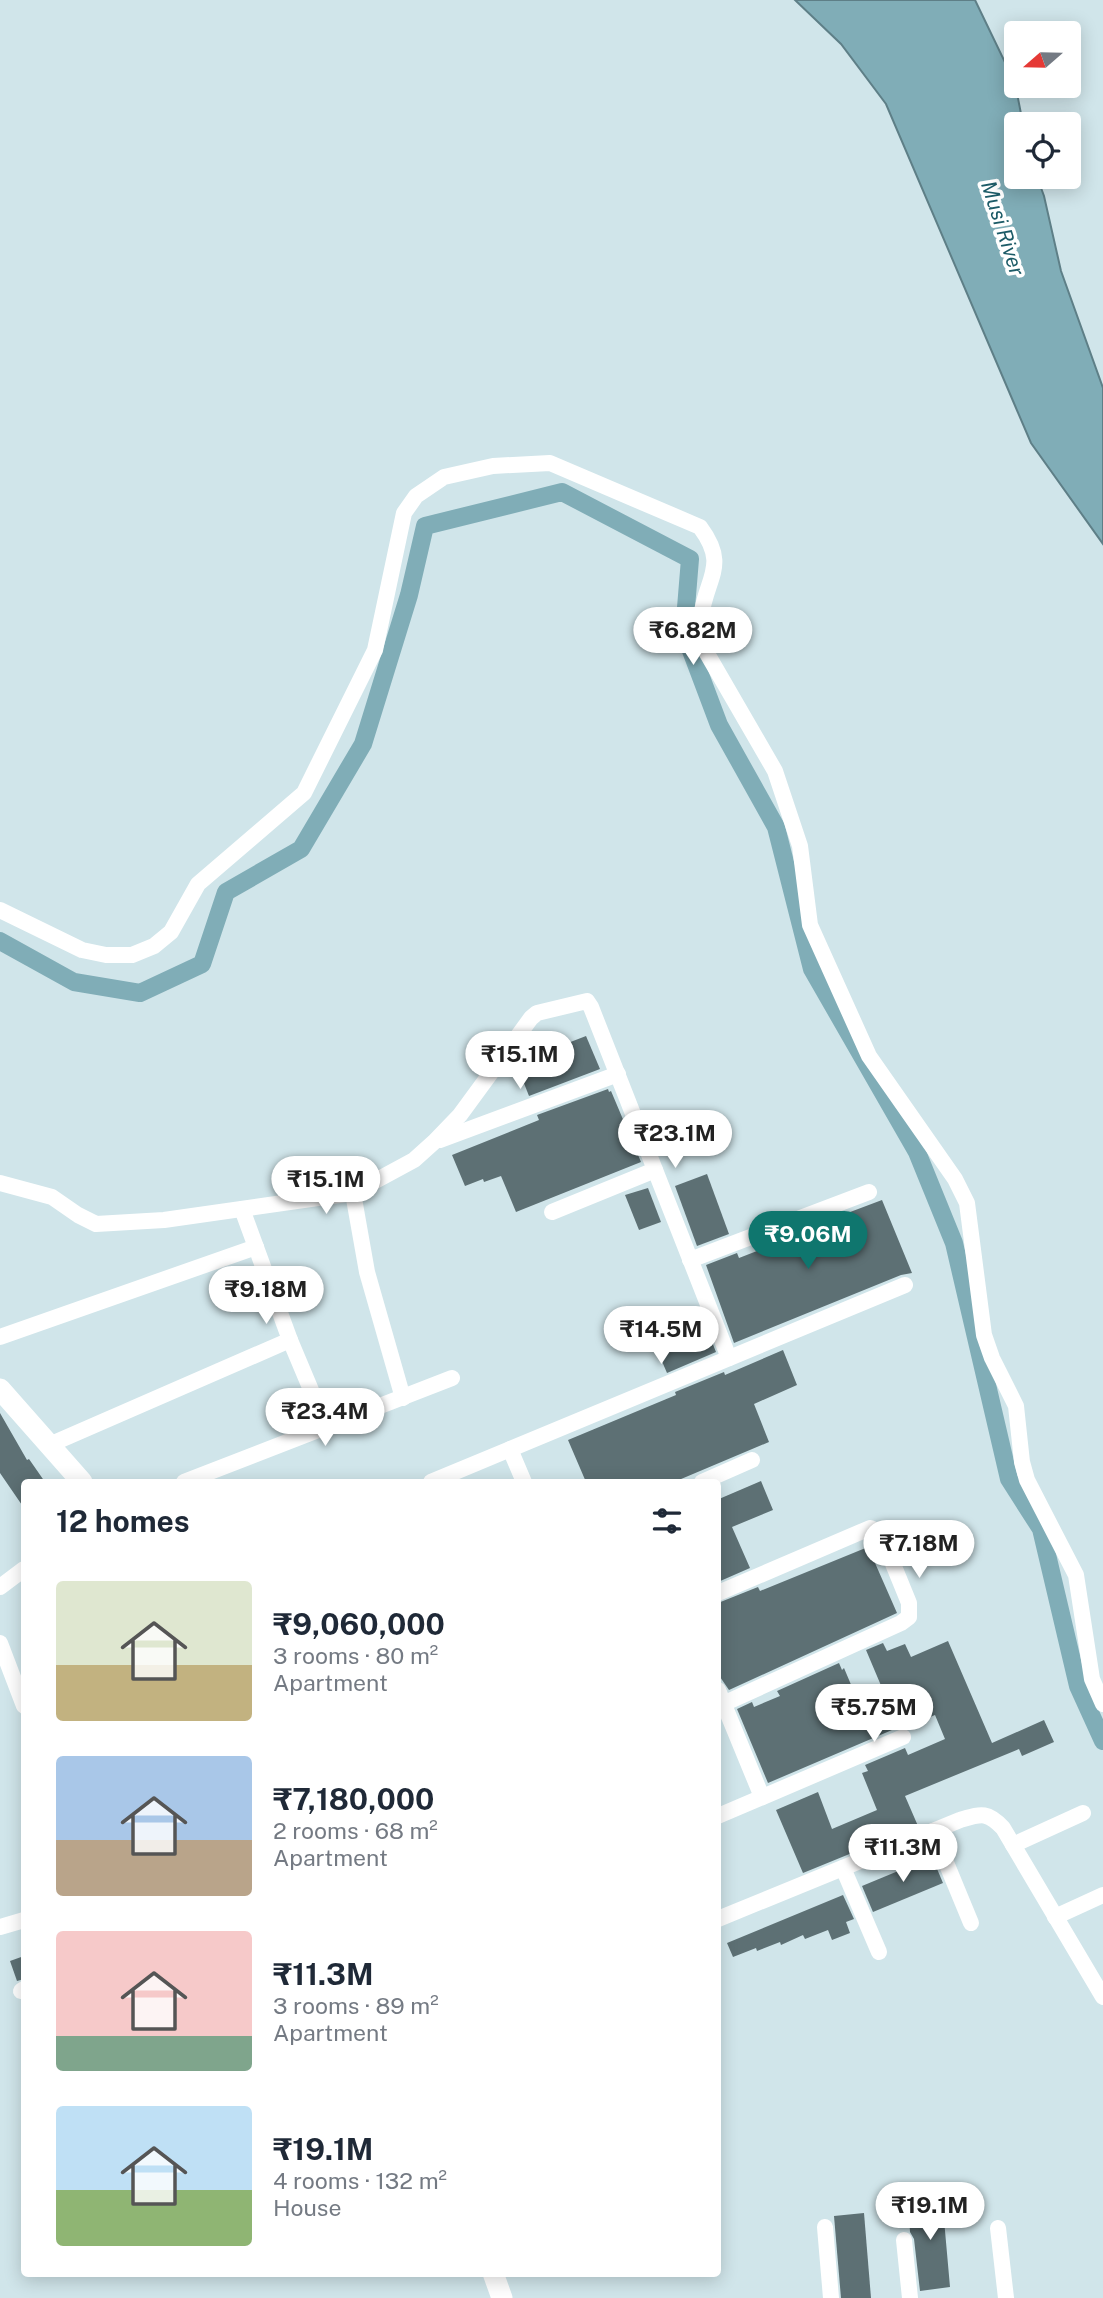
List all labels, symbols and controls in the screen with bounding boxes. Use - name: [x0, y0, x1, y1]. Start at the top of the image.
- north arrow: [1004, 21, 1082, 98]
- map controls: [1004, 21, 1081, 189]
- button: locate: [1004, 112, 1081, 189]
- water label: Musi River: [976, 177, 1030, 280]
- pin: ₹6.82M: [636, 608, 750, 667]
- text: ₹6.82M: [649, 616, 737, 643]
- pin: ₹15.1M: [463, 1032, 577, 1091]
- text: ₹15.1M: [481, 1040, 559, 1067]
- pin: ₹23.1M: [618, 1110, 732, 1170]
- text: ₹23.1M: [634, 1119, 716, 1146]
- pin: ₹15.1M: [269, 1156, 383, 1216]
- text: ₹15.1M: [287, 1165, 365, 1192]
- pin: ₹9.06M: [751, 1212, 865, 1271]
- text: ₹9.06M: [764, 1220, 852, 1247]
- pin: ₹9.18M: [209, 1266, 323, 1326]
- text: ₹9.18M: [225, 1275, 307, 1302]
- pin: ₹14.5M: [604, 1306, 718, 1366]
- text: ₹14.5M: [620, 1315, 702, 1342]
- pin: ₹23.4M: [268, 1388, 382, 1448]
- text: ₹23.4M: [281, 1397, 369, 1424]
- icon: filters: [648, 1502, 686, 1540]
- text: 12 homes: [56, 1503, 190, 1539]
- pin: ₹7.18M: [862, 1520, 976, 1580]
- text: ₹7.18M: [879, 1529, 959, 1556]
- text: ₹9,060,000: [273, 1606, 445, 1642]
- icon: home: [112, 1609, 196, 1693]
- text: 3 rooms · 80 m²: [273, 1642, 438, 1669]
- text: Apartment: [273, 1669, 388, 1696]
- pin: ₹5.75M: [817, 1684, 931, 1744]
- text: ₹5.75M: [831, 1693, 917, 1720]
- text: ₹7,180,000: [273, 1781, 434, 1817]
- icon: home: [112, 1784, 196, 1868]
- text: 2 rooms · 68 m²: [273, 1817, 438, 1844]
- pin: ₹11.3M: [846, 1825, 960, 1884]
- text: ₹11.3M: [864, 1833, 942, 1860]
- text: Apartment: [273, 1844, 388, 1871]
- text: ₹11.3M: [273, 1956, 374, 1992]
- icon: home: [112, 1959, 196, 2043]
- text: 3 rooms · 89 m²: [273, 1992, 439, 2019]
- text: Apartment: [273, 2019, 388, 2046]
- text: ₹19.1M: [273, 2131, 373, 2167]
- icon: home: [112, 2134, 196, 2218]
- text: 4 rooms · 132 m²: [273, 2167, 447, 2194]
- pin: ₹19.1M: [873, 2182, 987, 2242]
- text: ₹19.1M: [892, 2191, 968, 2218]
- text: House: [273, 2194, 341, 2221]

